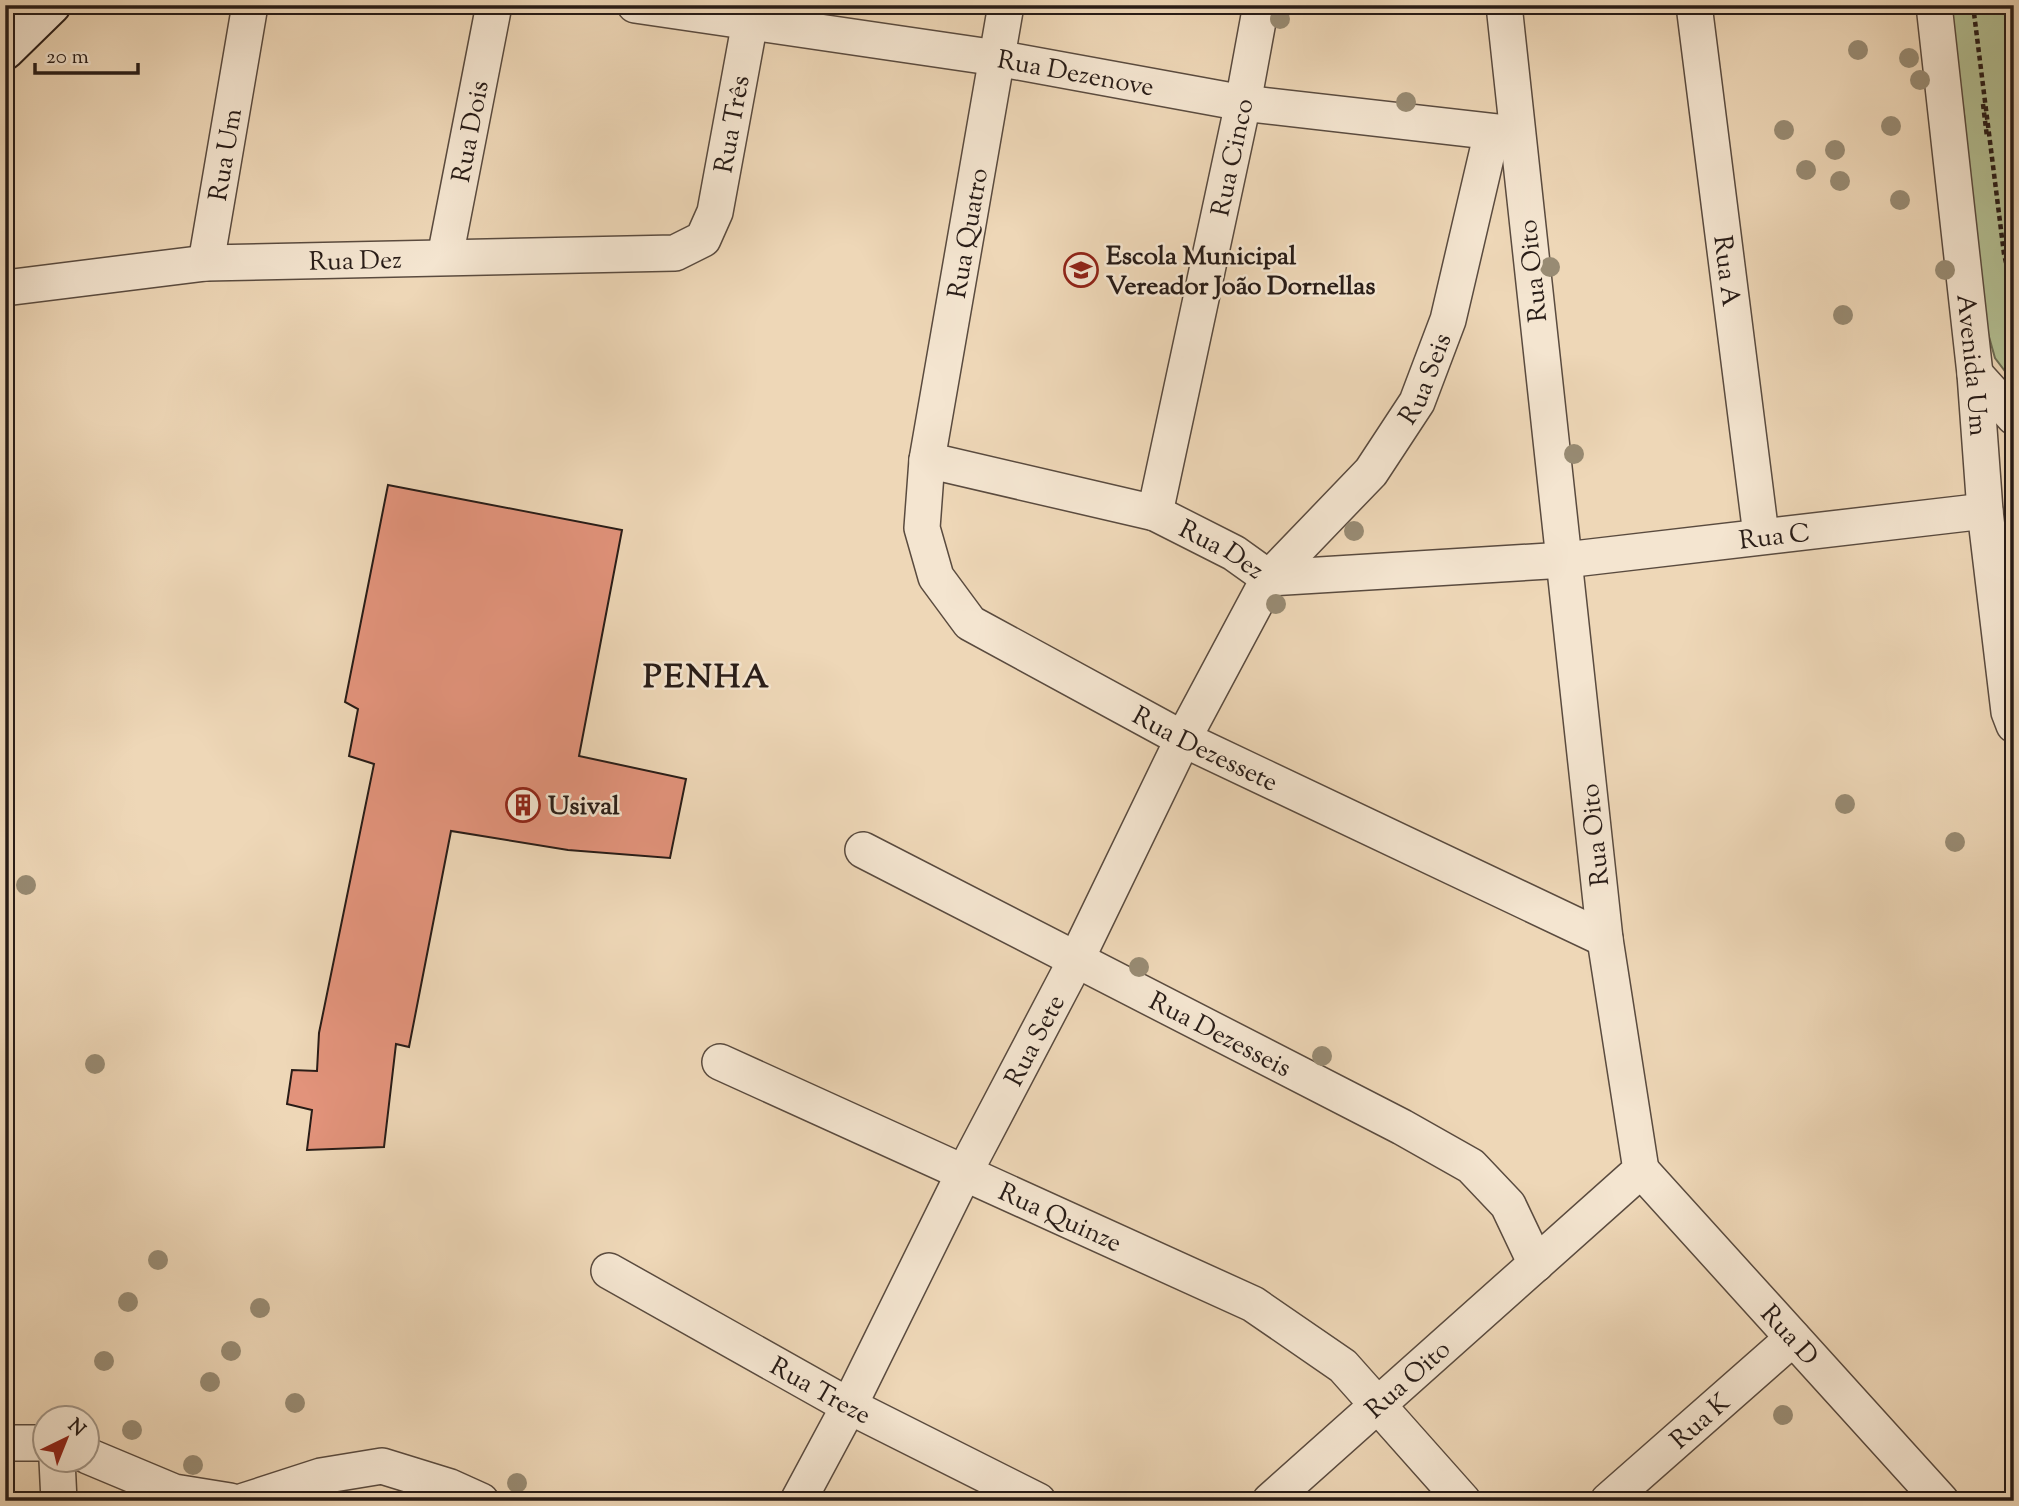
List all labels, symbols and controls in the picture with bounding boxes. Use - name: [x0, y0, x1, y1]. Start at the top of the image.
- scale bar: [35, 32, 138, 76]
- street label: Rua Dezenove: [994, 42, 1157, 107]
- text: 20 m: [46, 43, 89, 73]
- street label: Rua Três: [707, 73, 761, 176]
- street label: Rua Dois: [444, 78, 500, 186]
- street label: Rua Cinco: [1203, 95, 1264, 220]
- street label: Rua Um: [201, 106, 253, 204]
- street label: Rua Quatro: [940, 165, 999, 302]
- street label: Rua Oito: [1511, 218, 1558, 324]
- street label: Rua A: [1702, 233, 1748, 309]
- place label: Escola Municipal Vereador João Dornellas: [1106, 239, 1376, 306]
- street label: Rua Dez: [309, 243, 403, 282]
- school or university icon: Escola Municipal Vereador João Dornellas: [1062, 251, 1100, 289]
- street label: Avenida Um: [1945, 292, 1995, 437]
- street label: Rua Seis: [1391, 328, 1462, 433]
- street label: Rua Dez: [1172, 512, 1271, 590]
- street label: Rua C: [1737, 516, 1812, 561]
- district label: PENHA: [643, 655, 771, 703]
- street label: Rua Dezessete: [1125, 699, 1283, 802]
- street label: Rua Oito: [1573, 782, 1620, 888]
- building icon: Usival: [504, 786, 542, 824]
- place label: Usival: [548, 789, 620, 826]
- street label: Rua Dezesseis: [1142, 984, 1297, 1088]
- street label: Rua Sete: [997, 989, 1076, 1094]
- street label: Rua Quinze: [992, 1175, 1127, 1263]
- street label: Rua D: [1751, 1297, 1826, 1375]
- street label: Rua Oito: [1358, 1332, 1460, 1428]
- street label: Rua Treze: [762, 1349, 877, 1435]
- street label: Rua K: [1663, 1385, 1740, 1459]
- north arrow: [32, 1404, 102, 1474]
- text: N: [61, 1413, 91, 1443]

